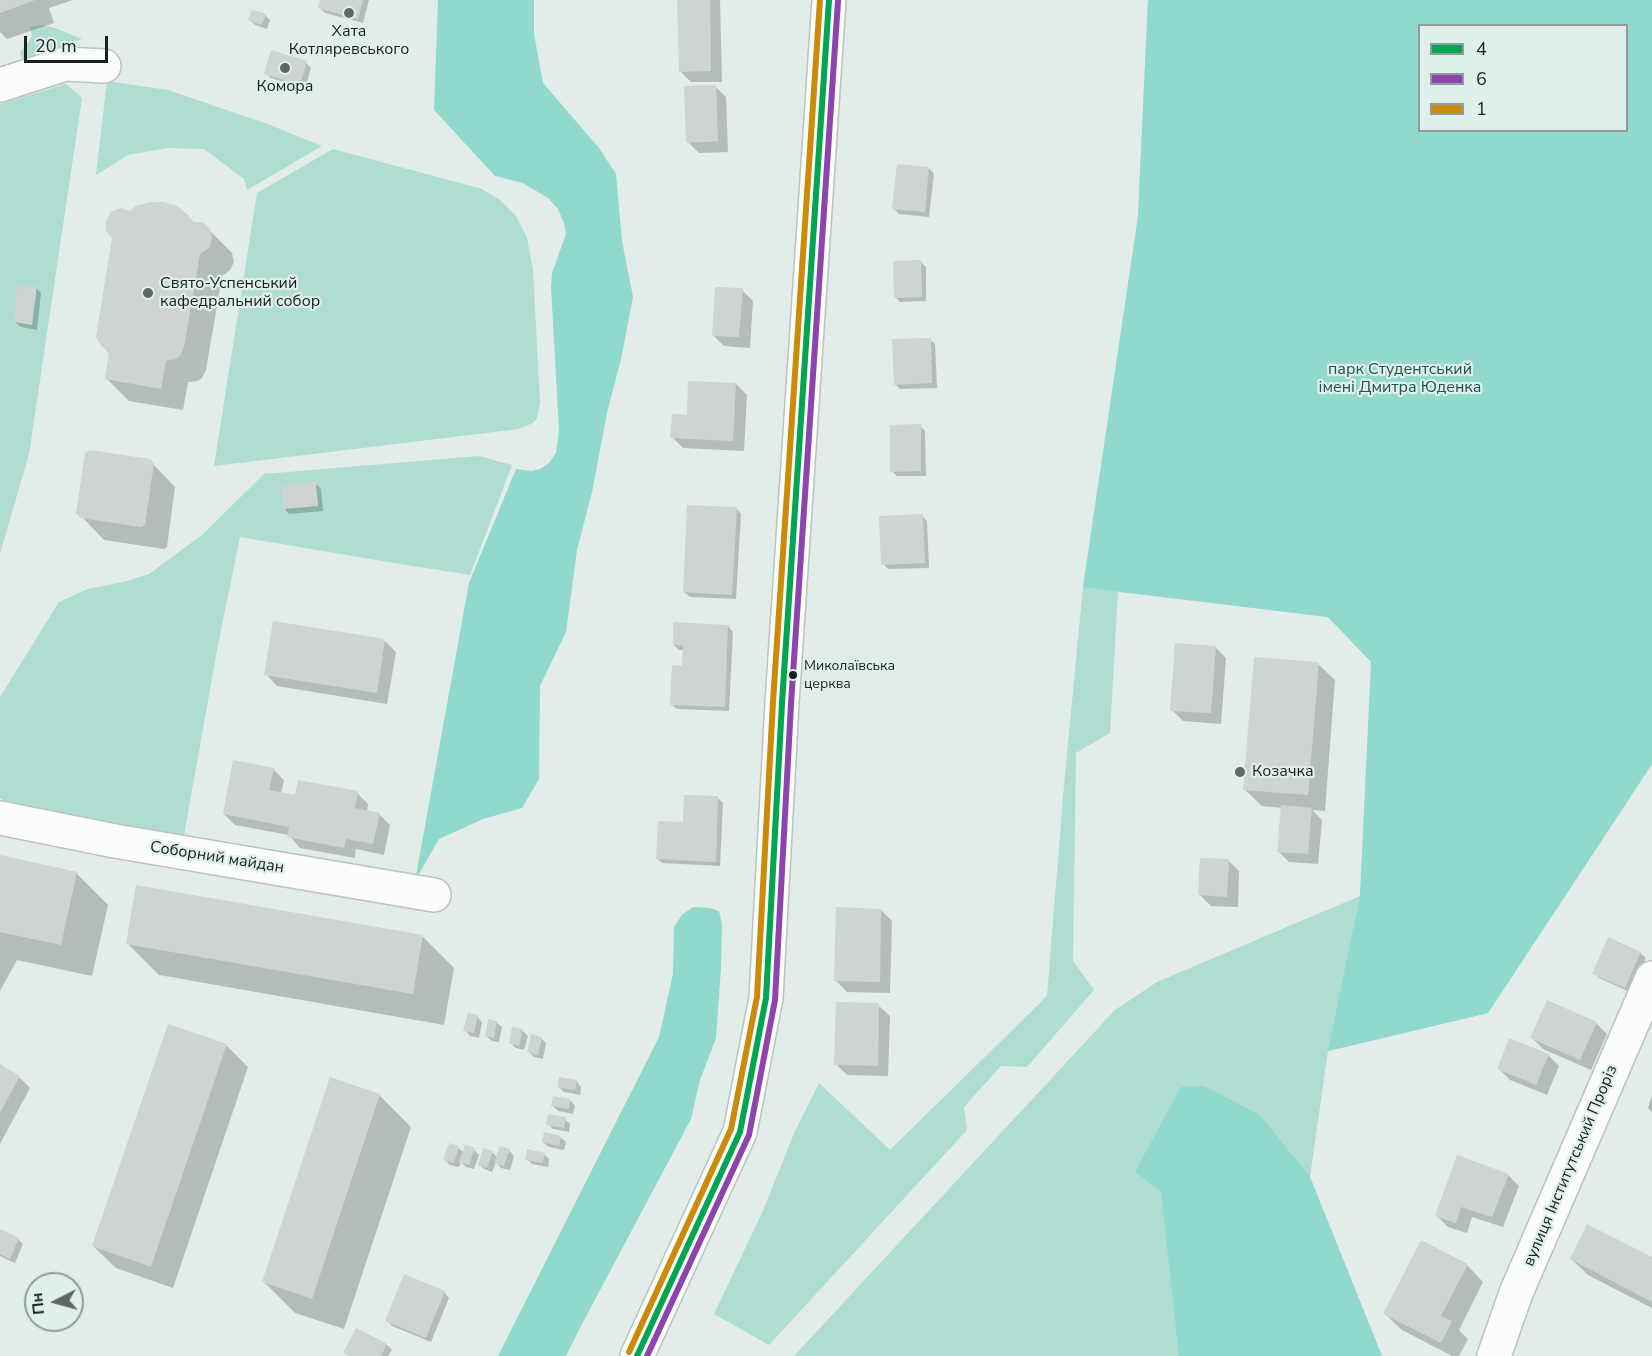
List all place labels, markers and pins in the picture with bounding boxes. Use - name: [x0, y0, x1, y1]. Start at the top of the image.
- marker: Хата Котляревського: [342, 6, 356, 20]
- place label: Хата Котляревського: [289, 22, 409, 60]
- marker: Комора: [278, 61, 292, 75]
- place label: Комора: [257, 77, 313, 97]
- place label: Свято-Успенський кафедральний собор: [160, 274, 320, 312]
- marker: Свято-Успенський кафедральний собор: [141, 286, 155, 300]
- place label: Миколаївська церква: [804, 659, 895, 692]
- marker: Миколаївська церква: [787, 669, 799, 681]
- place label: Козачка: [1252, 762, 1314, 782]
- marker: Козачка: [1233, 765, 1247, 779]

